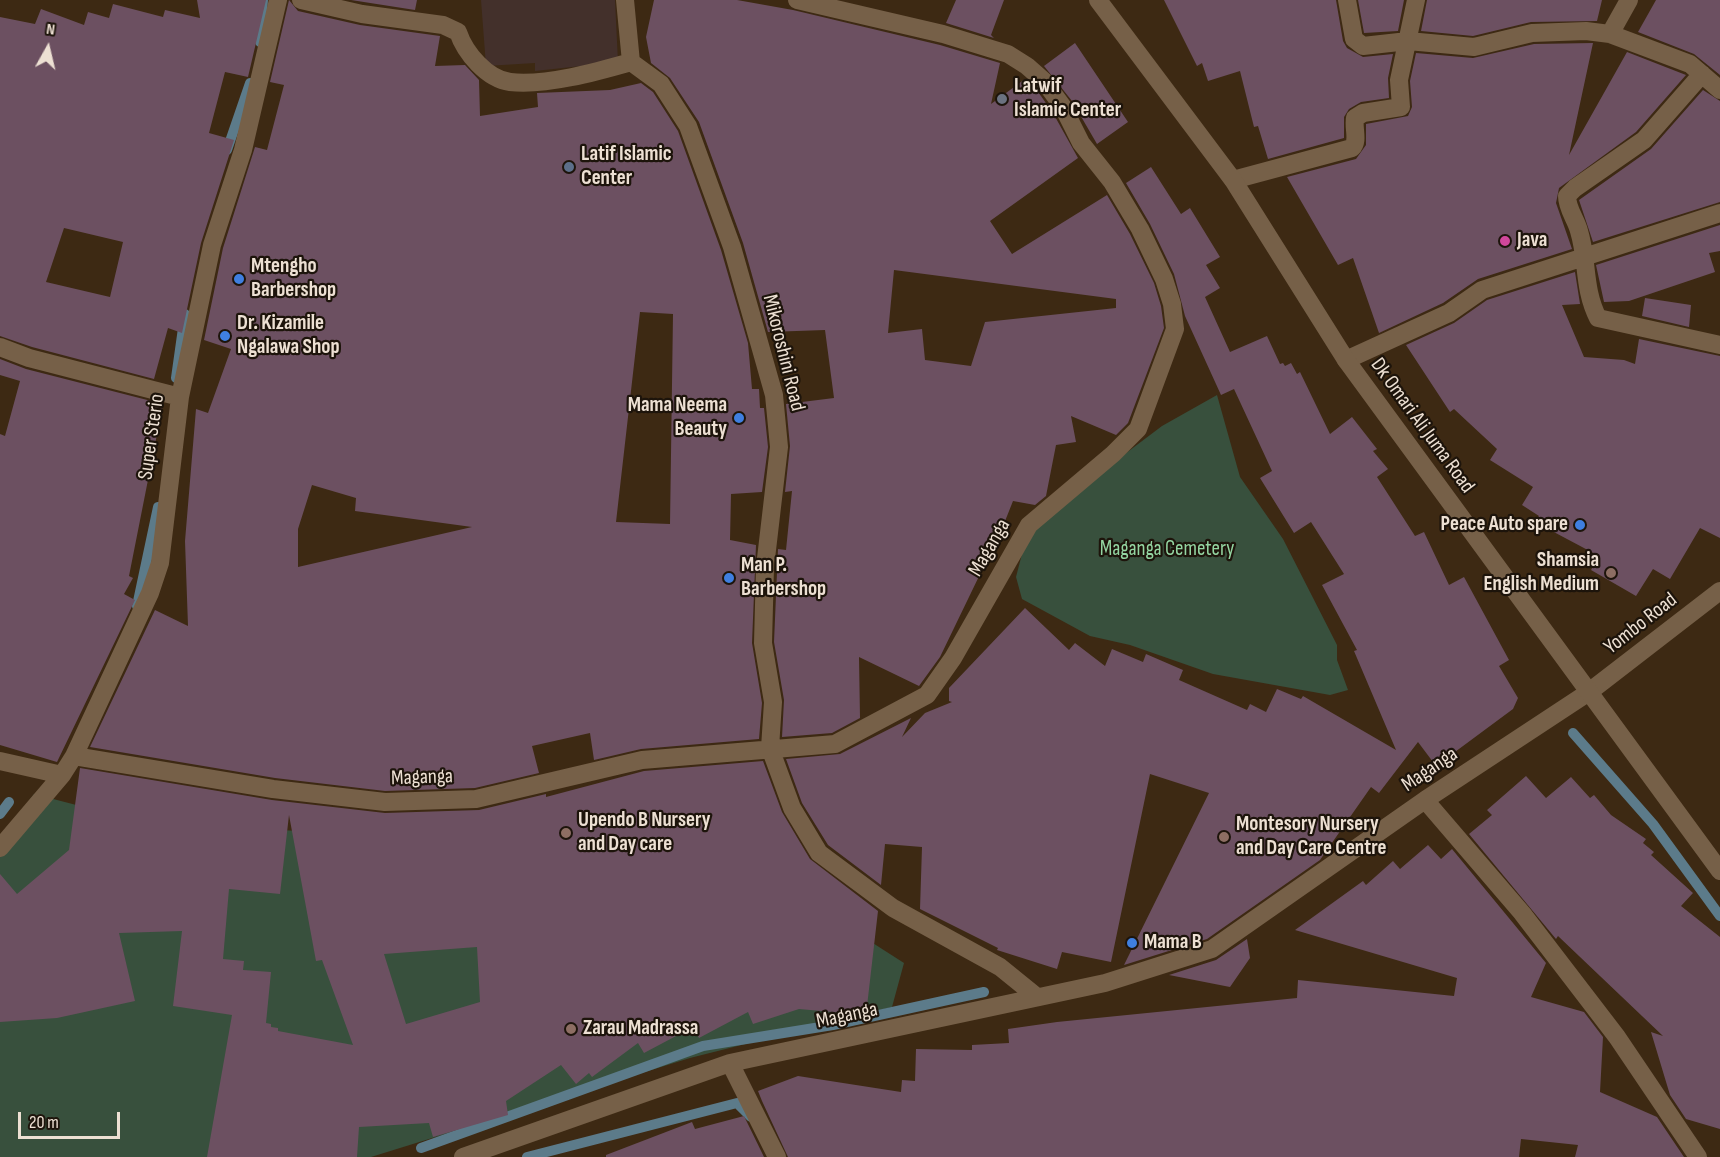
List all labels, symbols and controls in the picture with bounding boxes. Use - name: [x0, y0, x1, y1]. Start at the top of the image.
- north arrow: [18, 18, 78, 78]
- text: N: [45, 20, 56, 40]
- place label: Latwif Islamic Center: [1014, 74, 1121, 124]
- marker: Latwif Islamic Center: [995, 92, 1009, 106]
- place label: Latif Islamic Center: [581, 142, 672, 192]
- marker: Latif Islamic Center: [562, 160, 576, 174]
- place label: Java: [1517, 228, 1547, 254]
- marker: Java: [1498, 234, 1512, 248]
- place label: Mtengho Barbershop: [251, 254, 336, 304]
- marker: Mtengho Barbershop: [232, 272, 246, 286]
- street label: Mikoroshini Road: [756, 292, 810, 414]
- place label: Dr. Kizamile Ngalawa Shop: [237, 311, 340, 361]
- marker: Dr. Kizamile Ngalawa Shop: [218, 329, 232, 343]
- street label: Dk Omari Ali Juma Road: [1365, 354, 1479, 498]
- street label: Super Sterio: [133, 392, 171, 482]
- place label: Mama Neema Beauty: [628, 393, 727, 443]
- marker: Mama Neema Beauty: [732, 411, 746, 425]
- place label: Peace Auto spare: [1441, 512, 1568, 538]
- street label: Maganga: [964, 515, 1016, 581]
- marker: Peace Auto spare: [1573, 518, 1587, 532]
- park label: Maganga Cemetery: [1100, 537, 1234, 563]
- place label: Shamsia English Medium: [1483, 548, 1599, 598]
- place label: Man P. Barbershop: [741, 553, 826, 603]
- marker: Shamsia English Medium: [1604, 566, 1618, 580]
- marker: Man P. Barbershop: [722, 571, 736, 585]
- street label: Yombo Road: [1600, 588, 1682, 660]
- street label: Maganga: [1397, 742, 1463, 798]
- street label: Maganga: [391, 764, 453, 792]
- place label: Upendo B Nursery and Day care: [578, 808, 710, 858]
- place label: Montesory Nursery and Day Care Centre: [1236, 812, 1386, 862]
- marker: Upendo B Nursery and Day care: [559, 826, 573, 840]
- marker: Montesory Nursery and Day Care Centre: [1217, 830, 1231, 844]
- place label: Mama B: [1144, 930, 1202, 956]
- marker: Mama B: [1125, 936, 1139, 950]
- street label: Maganga: [814, 997, 880, 1035]
- place label: Zarau Madrassa: [583, 1016, 698, 1042]
- marker: Zarau Madrassa: [564, 1022, 578, 1036]
- scale bar: [21, 1100, 123, 1138]
- text: 20 m: [29, 1112, 59, 1133]

